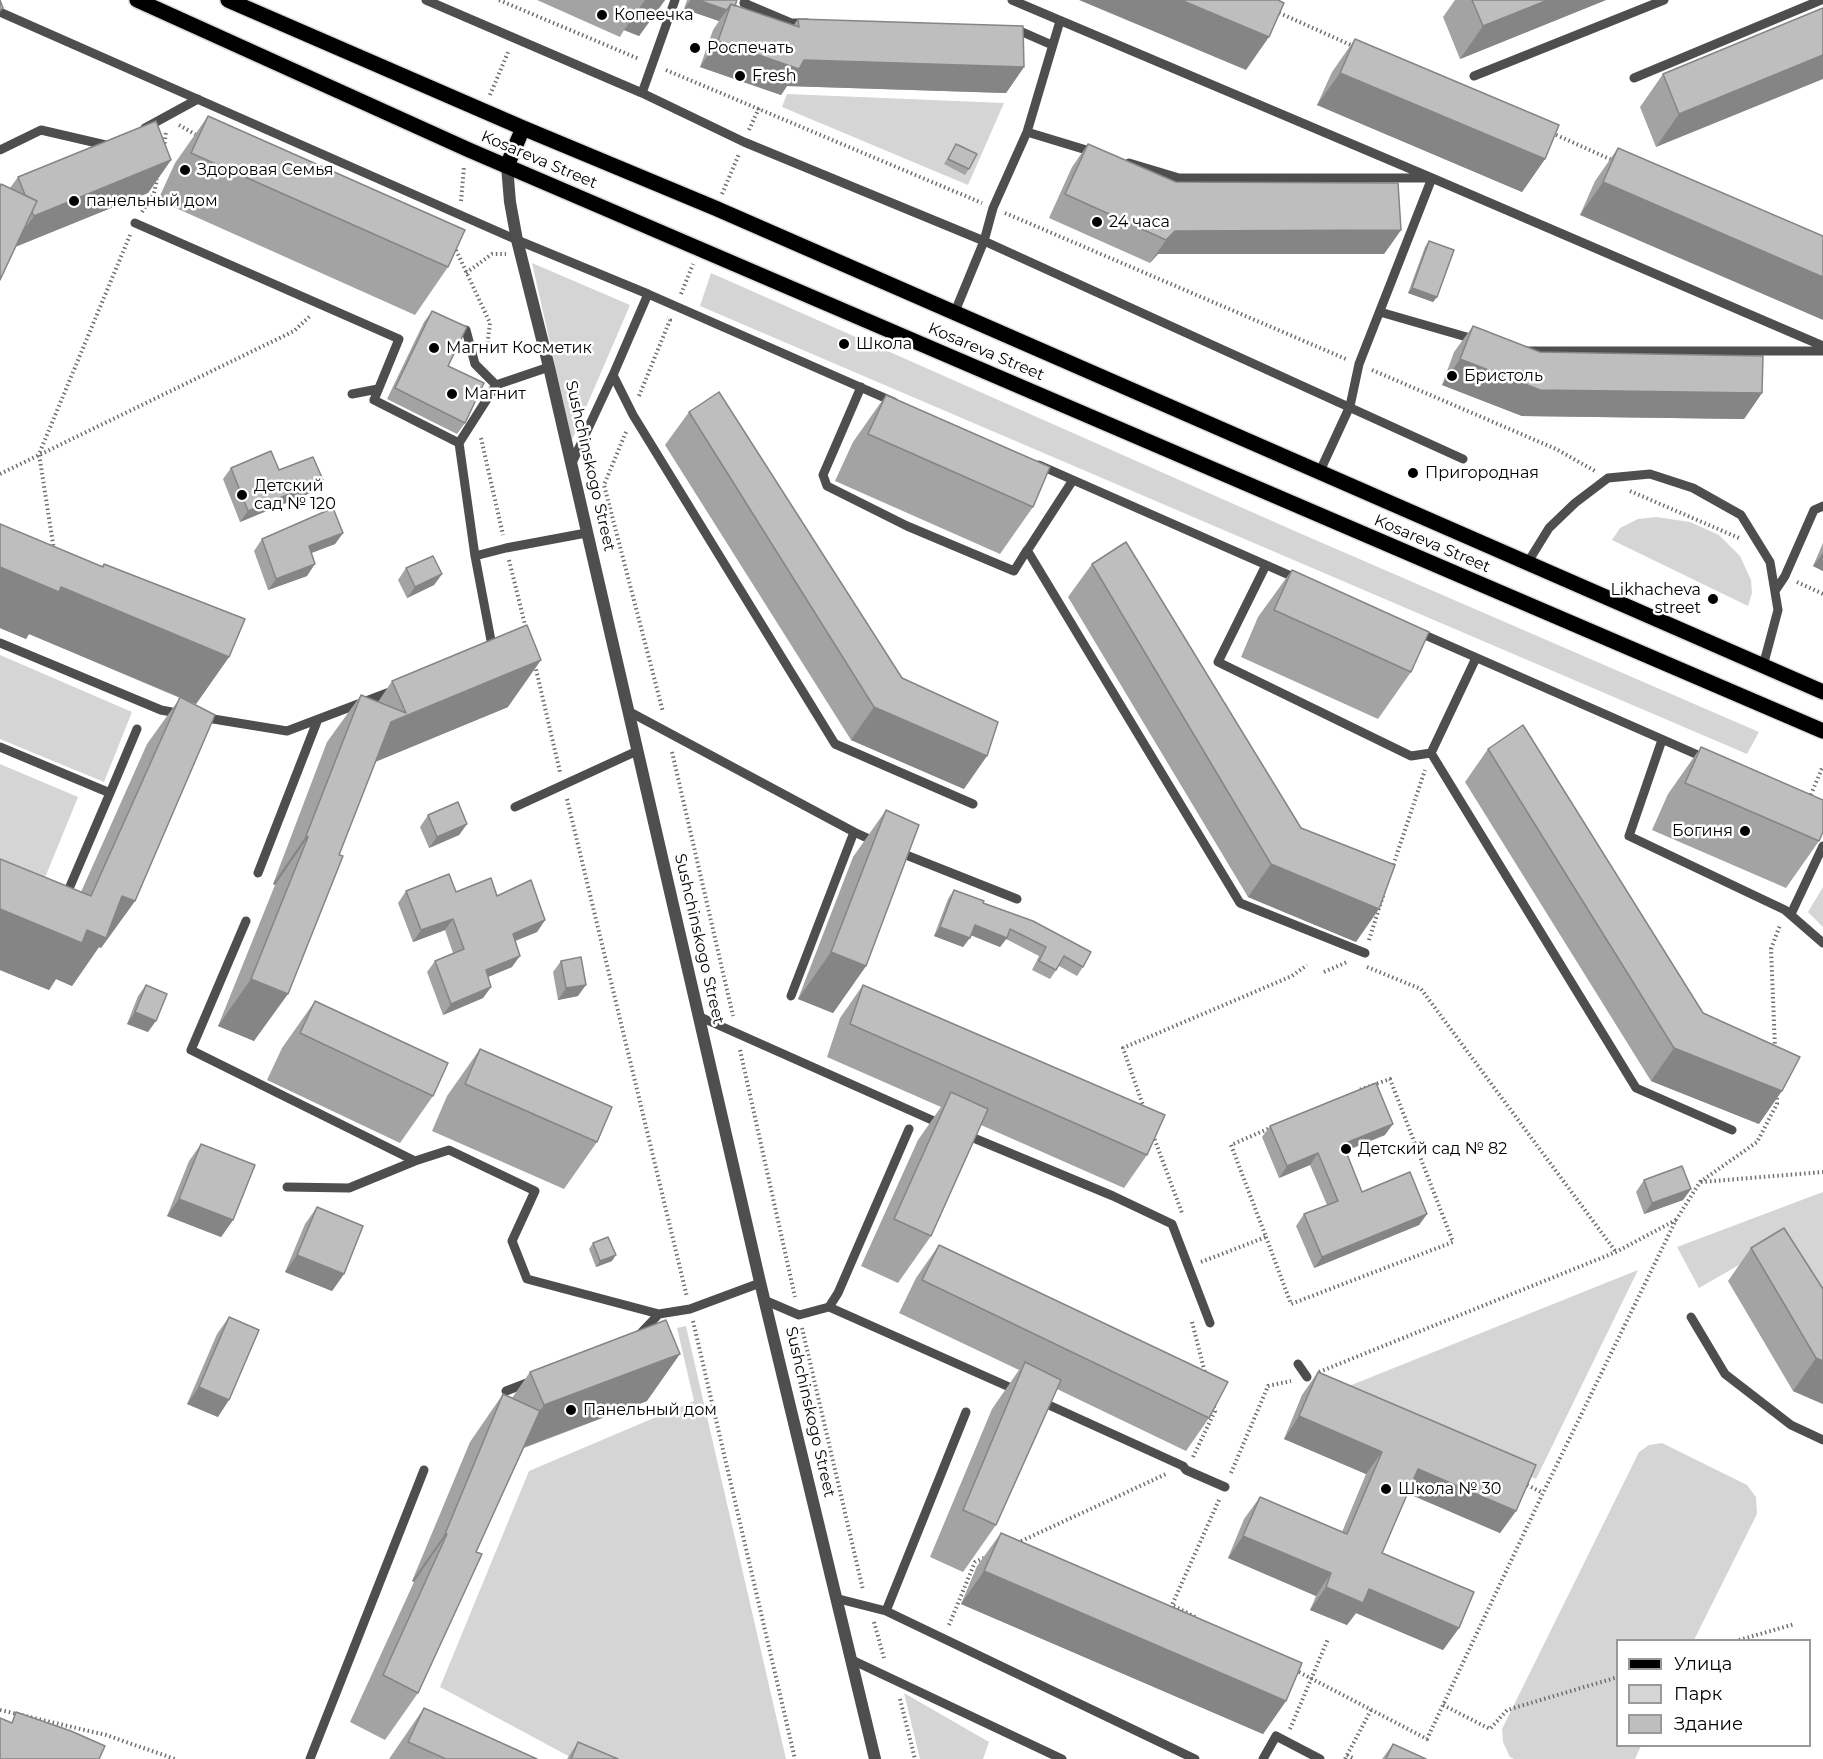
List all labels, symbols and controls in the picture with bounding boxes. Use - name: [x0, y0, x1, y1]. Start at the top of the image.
- place label: Копеечка: [614, 5, 694, 25]
- marker: Копеечка: [595, 8, 609, 22]
- place label: Роспечать: [707, 38, 793, 58]
- marker: Роспечать: [688, 41, 702, 55]
- place label: Fresh: [752, 66, 796, 86]
- marker: Fresh: [733, 69, 747, 83]
- street label: Kosareva Street: [478, 127, 600, 193]
- place label: Здоровая Семья: [197, 160, 333, 180]
- marker: Здоровая Семья: [178, 163, 192, 177]
- place label: панельный дом: [86, 191, 218, 211]
- marker: панельный дом: [67, 194, 81, 208]
- place label: 24 часа: [1109, 212, 1170, 232]
- marker: 24 часа: [1090, 215, 1104, 229]
- street label: Kosareva Street: [925, 319, 1047, 385]
- place label: Школа: [856, 334, 912, 354]
- marker: Школа: [837, 337, 851, 351]
- place label: Магнит Косметик: [446, 338, 592, 358]
- marker: Магнит Косметик: [427, 341, 441, 355]
- place label: Бристоль: [1464, 366, 1543, 386]
- marker: Бристоль: [1445, 369, 1459, 383]
- street label: Sushchinskogo Street: [561, 379, 619, 553]
- place label: Магнит: [464, 384, 526, 404]
- marker: Магнит: [445, 387, 459, 401]
- place label: Пригородная: [1425, 463, 1539, 483]
- marker: Пригородная: [1406, 466, 1420, 480]
- place label: Детский сад № 120: [254, 476, 336, 514]
- marker: Детский сад № 120: [235, 488, 249, 502]
- street label: Kosareva Street: [1371, 511, 1493, 577]
- place label: Likhacheva street: [1610, 580, 1701, 618]
- marker: Likhacheva street: [1706, 592, 1720, 606]
- place label: Богиня: [1672, 821, 1733, 841]
- marker: Богиня: [1738, 824, 1752, 838]
- street label: Sushchinskogo Street: [670, 852, 728, 1026]
- place label: Детский сад № 82: [1358, 1139, 1507, 1159]
- marker: Детский сад № 82: [1339, 1142, 1353, 1156]
- street label: Sushchinskogo Street: [781, 1325, 839, 1499]
- place label: Панельный дом: [583, 1400, 717, 1420]
- marker: Панельный дом: [564, 1403, 578, 1417]
- place label: Школа № 30: [1398, 1479, 1501, 1499]
- marker: Школа № 30: [1379, 1482, 1393, 1496]
- legend: [1616, 1639, 1811, 1747]
- text: Улица: [1674, 1653, 1732, 1675]
- text: Парк: [1674, 1683, 1722, 1705]
- text: Здание: [1674, 1713, 1743, 1735]

